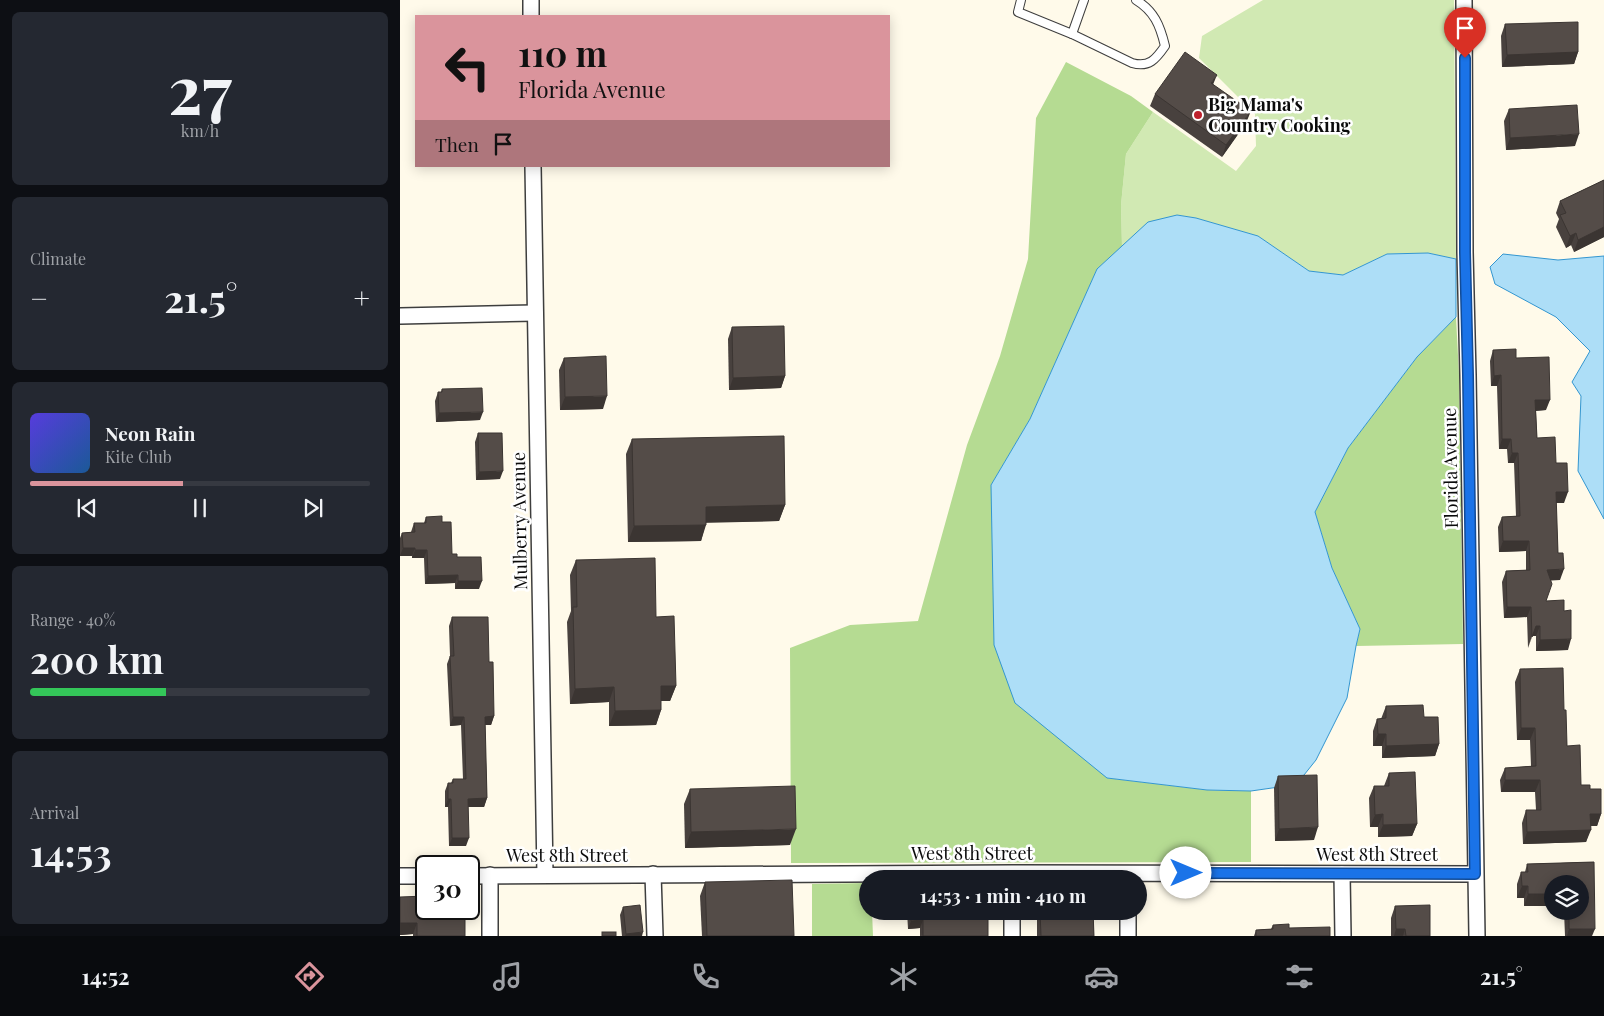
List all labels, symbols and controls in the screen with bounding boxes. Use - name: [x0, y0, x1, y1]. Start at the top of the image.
- pin: [1444, 7, 1486, 58]
- icon: arrive: [1451, 14, 1479, 42]
- text: 110 m: [518, 29, 607, 76]
- icon: left: [435, 35, 500, 100]
- text: 27: [168, 44, 232, 130]
- text: Florida Avenue: [518, 74, 666, 104]
- place label: Big Mama's Country Cooking: [1208, 92, 1351, 137]
- marker: Big Mama's Country Cooking: [1192, 109, 1204, 121]
- text: km/h: [181, 120, 219, 141]
- icon: arrive: [489, 130, 517, 158]
- text: Then: [435, 131, 479, 157]
- text: Climate: [30, 248, 86, 269]
- text: 21.5°: [164, 272, 237, 323]
- text: −: [30, 279, 48, 316]
- text: +: [354, 279, 370, 316]
- street label: Florida Avenue: [1437, 407, 1463, 529]
- text: Neon Rain: [105, 420, 195, 446]
- text: Kite Club: [105, 446, 172, 467]
- street label: Mulberry Avenue: [506, 452, 532, 590]
- icon: previous: [73, 494, 101, 522]
- icon: pause: [186, 494, 214, 522]
- icon: next: [299, 494, 327, 522]
- text: Range · 40%: [30, 609, 115, 630]
- text: 200 km: [30, 633, 164, 684]
- text: Arrival: [30, 802, 79, 823]
- text: 14:53: [30, 826, 112, 877]
- street label: West 8th Street: [910, 841, 1034, 865]
- street label: West 8th Street: [1315, 842, 1439, 866]
- street label: West 8th Street: [505, 843, 629, 867]
- position arrow: [1159, 846, 1211, 898]
- speed limit sign: 30: [415, 855, 480, 920]
- map controls: [1544, 875, 1589, 920]
- button: layers: [1544, 875, 1589, 920]
- text: 14:53 · 1 min · 410 m: [920, 882, 1086, 908]
- icon: directions: [292, 959, 327, 994]
- icon: music: [490, 959, 525, 994]
- icon: phone: [688, 959, 723, 994]
- icon: climate: [886, 959, 921, 994]
- icon: car: [1084, 959, 1119, 994]
- icon: filters: [1282, 959, 1317, 994]
- text: 14:52: [81, 961, 130, 991]
- text: 21.5°: [1480, 961, 1522, 991]

